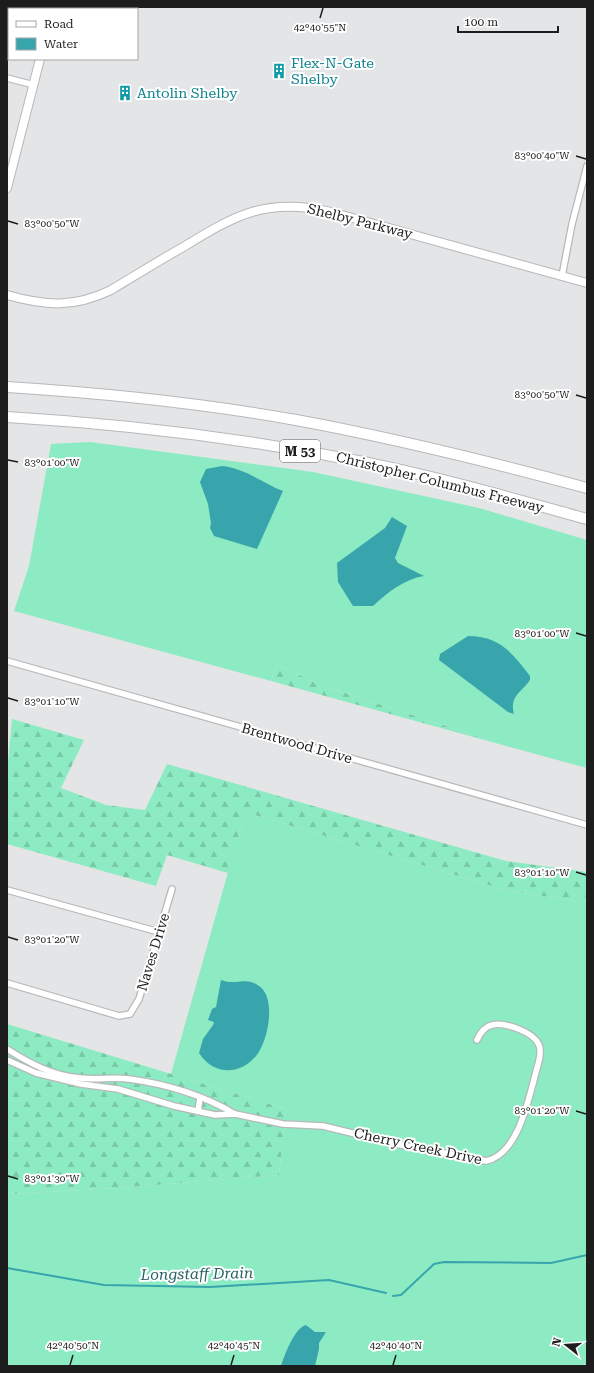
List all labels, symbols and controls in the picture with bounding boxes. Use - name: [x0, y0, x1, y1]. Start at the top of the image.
- legend: [8, 8, 138, 60]
- scale bar: [458, 8, 558, 34]
- text: 100 m: [464, 15, 498, 29]
- text: Road: [44, 17, 74, 31]
- text: 42°40'55"N: [294, 22, 346, 33]
- text: Water: [44, 37, 78, 51]
- place label: Flex-N-Gate Shelby: [291, 55, 374, 87]
- building icon: Flex-N-Gate Shelby: [270, 62, 288, 80]
- building icon: Antolin Shelby: [116, 84, 134, 102]
- place label: Antolin Shelby: [137, 85, 238, 101]
- text: 83°00'40"W: [515, 150, 570, 161]
- street label: Shelby Parkway: [306, 200, 415, 242]
- text: 83°00'50"W: [25, 218, 80, 229]
- text: 83°00'50"W: [515, 389, 570, 400]
- road number: M 53: [280, 440, 320, 462]
- street label: Christopher Columbus Freeway: [335, 448, 546, 516]
- text: 83°01'00"W: [25, 457, 80, 468]
- text: 83°01'00"W: [515, 628, 570, 639]
- text: 83°01'10"W: [25, 696, 80, 707]
- street label: Brentwood Drive: [240, 720, 355, 767]
- text: 83°01'10"W: [515, 867, 570, 878]
- street label: Naves Drive: [134, 911, 173, 993]
- text: 83°01'20"W: [25, 934, 80, 945]
- text: 83°01'20"W: [515, 1105, 570, 1116]
- street label: Cherry Creek Drive: [353, 1125, 484, 1167]
- text: 83°01'30"W: [25, 1173, 80, 1184]
- water label: Longstaff Drain: [140, 1264, 253, 1284]
- north arrow: [546, 1325, 586, 1365]
- text: N: [549, 1336, 565, 1348]
- text: 42°40'50"N: [47, 1340, 99, 1351]
- text: 42°40'45"N: [208, 1340, 260, 1351]
- text: 42°40'40"N: [370, 1340, 422, 1351]

